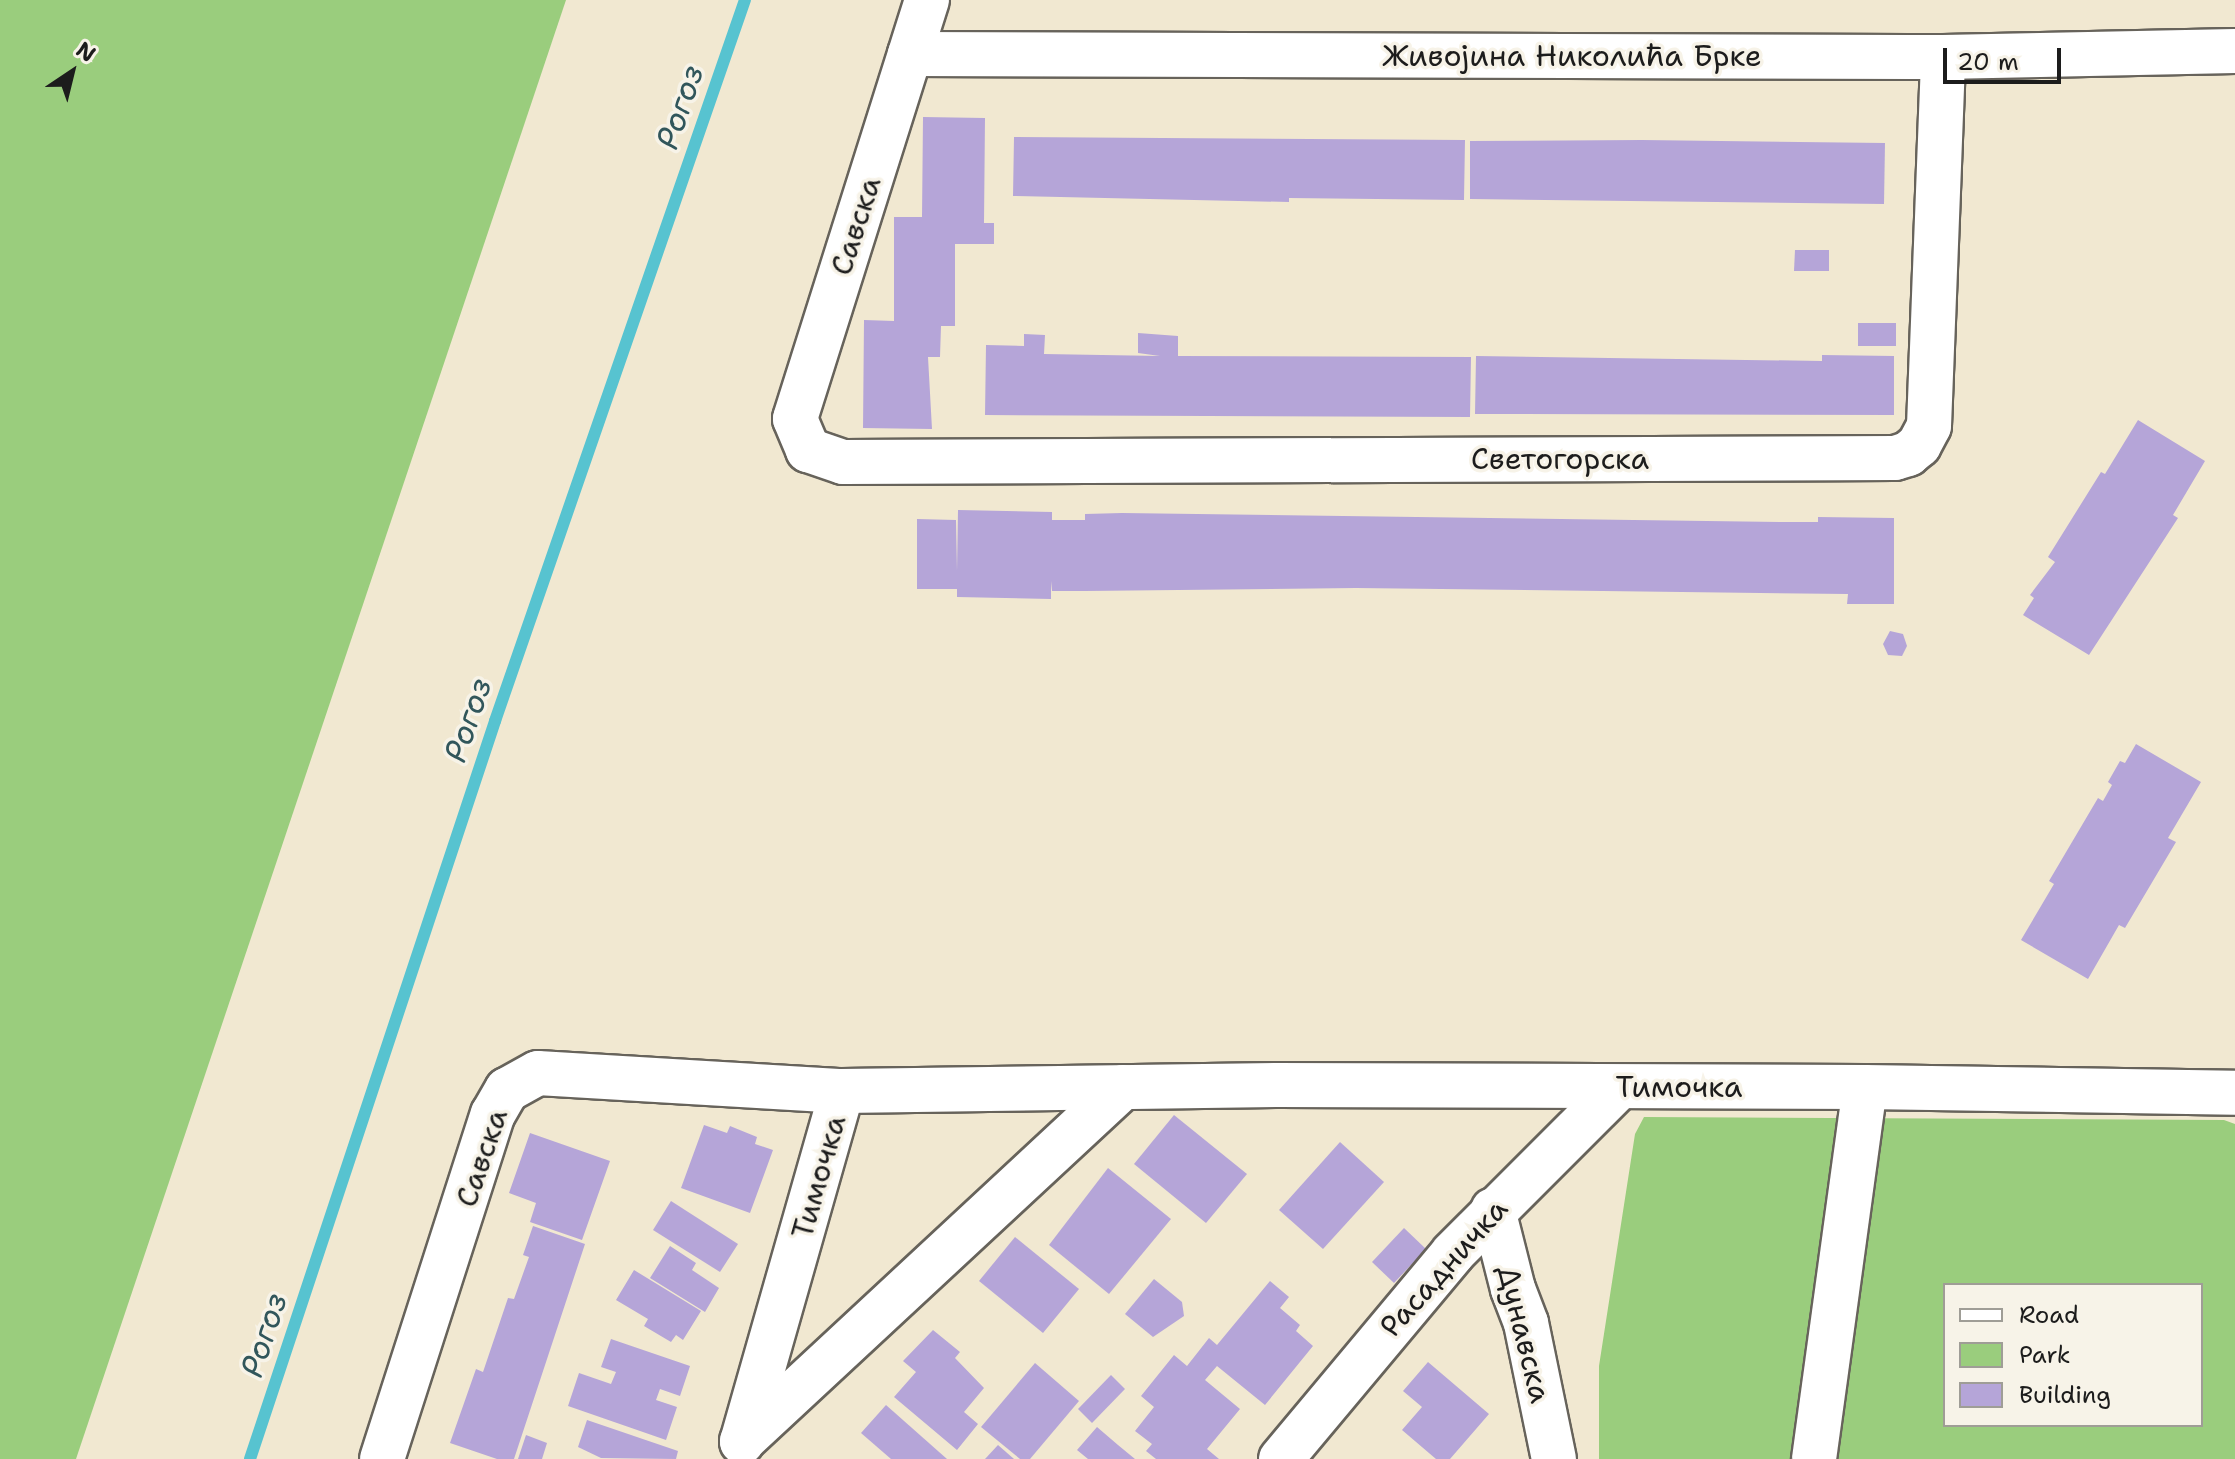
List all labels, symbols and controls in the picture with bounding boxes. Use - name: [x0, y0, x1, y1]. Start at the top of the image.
- north arrow: [32, 32, 112, 112]
- scale bar: [1947, 32, 2065, 82]
- text: N: [71, 35, 102, 69]
- street label: Живојина Николића Брке: [1382, 38, 1762, 74]
- text: 20 m: [1957, 46, 2019, 78]
- water label: Рогоз: [648, 60, 712, 154]
- street label: Савска: [823, 172, 889, 280]
- street label: Светогорска: [1471, 441, 1649, 477]
- water label: Рогоз: [436, 673, 500, 767]
- street label: Тимочка: [1616, 1069, 1742, 1105]
- street label: Савска: [448, 1104, 516, 1212]
- street label: Тимочка: [784, 1111, 854, 1243]
- street label: Расадничка: [1373, 1191, 1515, 1345]
- street label: Дунавска: [1490, 1261, 1558, 1407]
- legend: [1943, 1283, 2203, 1427]
- water label: Рогоз: [232, 1288, 296, 1382]
- text: Road: [2019, 1299, 2079, 1331]
- text: Park: [2019, 1339, 2071, 1371]
- text: Building: [2019, 1379, 2111, 1411]

